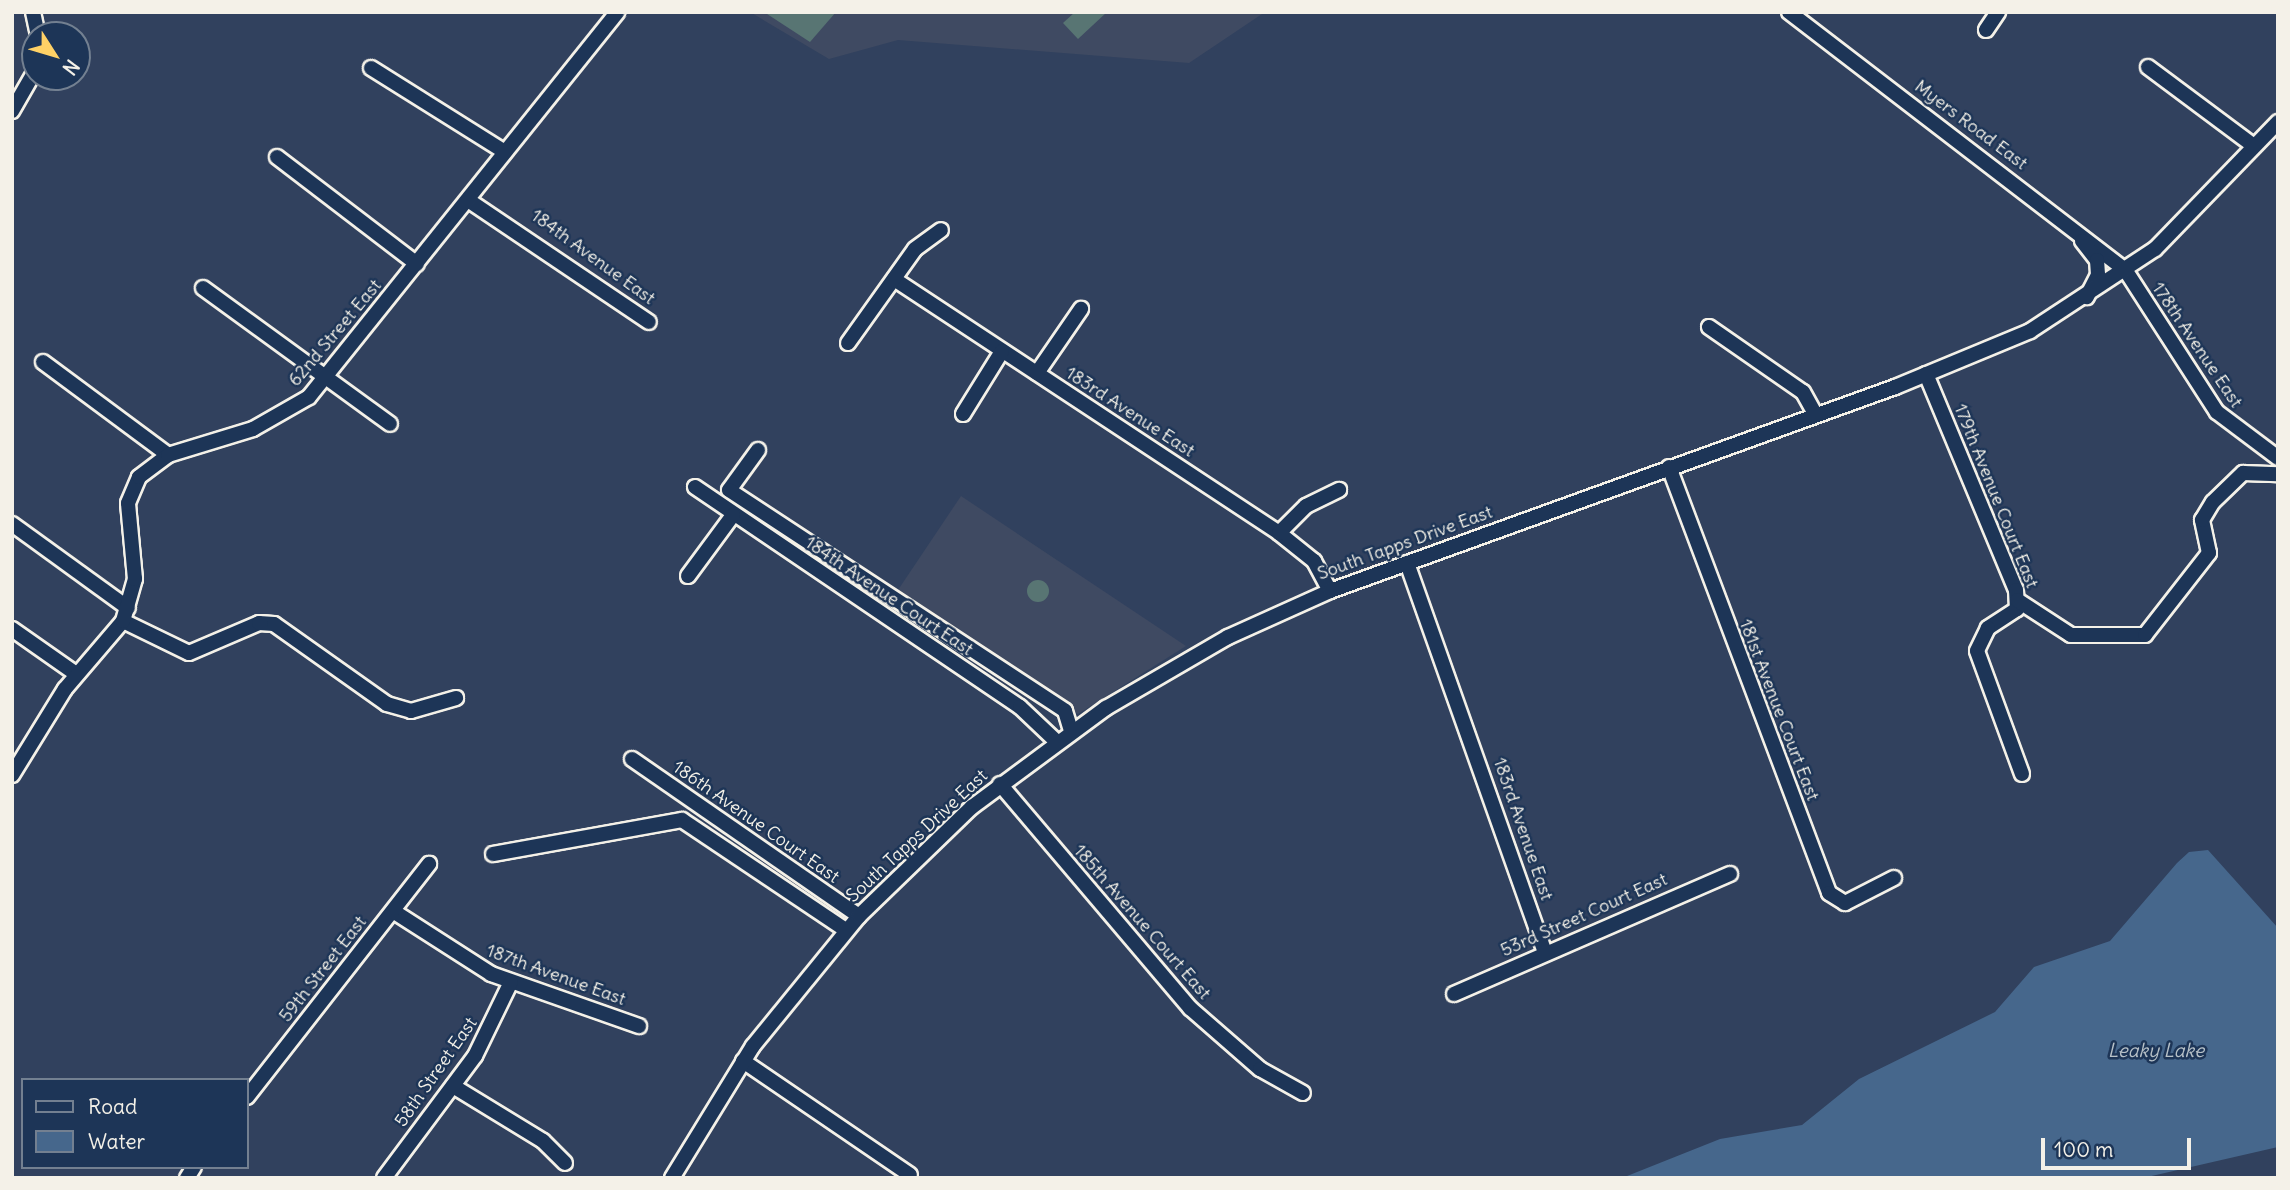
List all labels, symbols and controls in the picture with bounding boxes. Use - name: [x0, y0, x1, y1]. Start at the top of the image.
- north arrow: [21, 21, 91, 91]
- text: N: [58, 55, 85, 80]
- street label: Myers Road East: [1910, 76, 2032, 174]
- street label: 184th Avenue East: [527, 205, 659, 309]
- street label: 62nd Street East: [284, 275, 386, 391]
- street label: 178th Avenue East: [2147, 278, 2247, 412]
- street label: 183rd Avenue East: [1062, 362, 1198, 462]
- street label: 179th Avenue Court East: [1949, 401, 2043, 591]
- street label: South Tapps Drive East: [1315, 501, 1495, 585]
- street label: 184th Avenue Court East: [801, 532, 977, 660]
- street label: 181st Avenue Court East: [1734, 616, 1824, 804]
- street label: 183rd Avenue East: [1488, 755, 1558, 903]
- street label: 186th Avenue Court East: [669, 756, 843, 888]
- street label: South Tapps Drive East: [842, 765, 992, 907]
- street label: 185th Avenue Court East: [1069, 840, 1215, 1004]
- street label: 53rd Street Court East: [1498, 869, 1670, 961]
- street label: 59th Street East: [275, 912, 371, 1026]
- street label: 187th Avenue East: [483, 940, 629, 1010]
- street label: 58th Street East: [390, 1013, 482, 1131]
- water label: Leaky Lake: [2108, 1040, 2204, 1062]
- legend: [21, 1078, 248, 1169]
- text: Road: [88, 1093, 137, 1120]
- scale bar: [2045, 1124, 2196, 1168]
- text: Water: [88, 1128, 145, 1155]
- text: 100 m: [2054, 1136, 2113, 1163]

